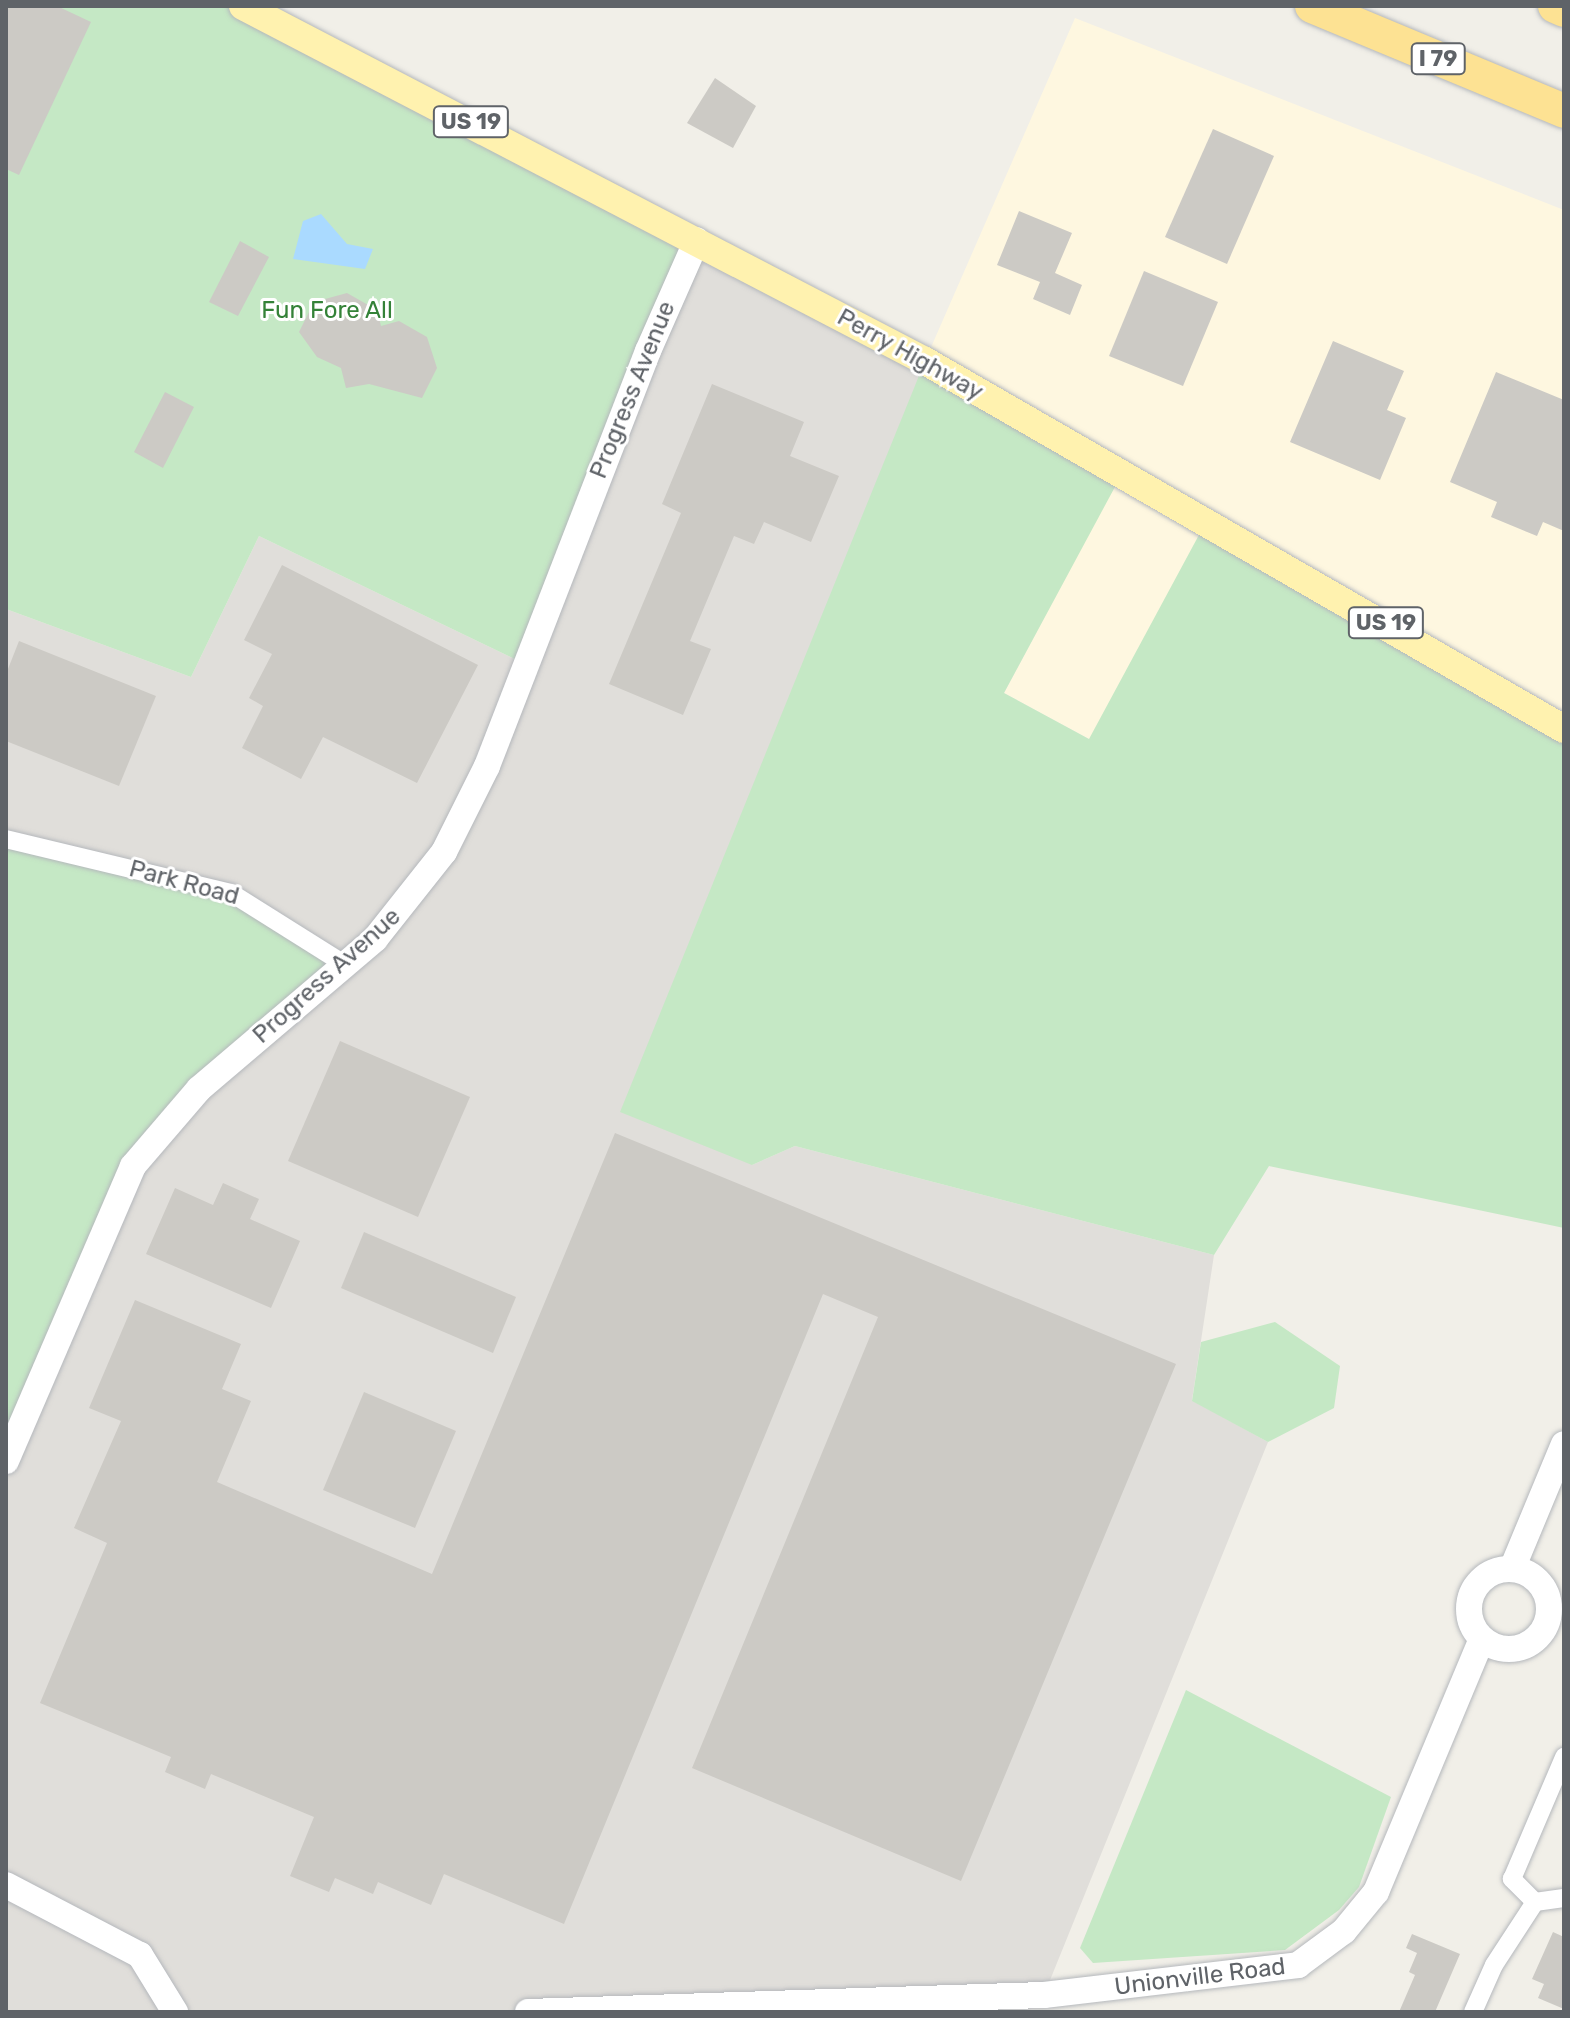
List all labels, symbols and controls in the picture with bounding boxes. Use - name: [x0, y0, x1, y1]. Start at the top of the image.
- road number: I 79: [1410, 41, 1466, 77]
- road number: US 19: [431, 104, 511, 140]
- park label: Fun Fore All: [261, 297, 393, 325]
- street label: Progress Avenue: [584, 297, 682, 483]
- street label: Perry Highway: [832, 303, 988, 407]
- road number: US 19: [1346, 605, 1426, 641]
- street label: Park Road: [126, 855, 242, 911]
- street label: Progress Avenue: [247, 902, 407, 1050]
- street label: Unionville Road: [1113, 1952, 1287, 2002]

